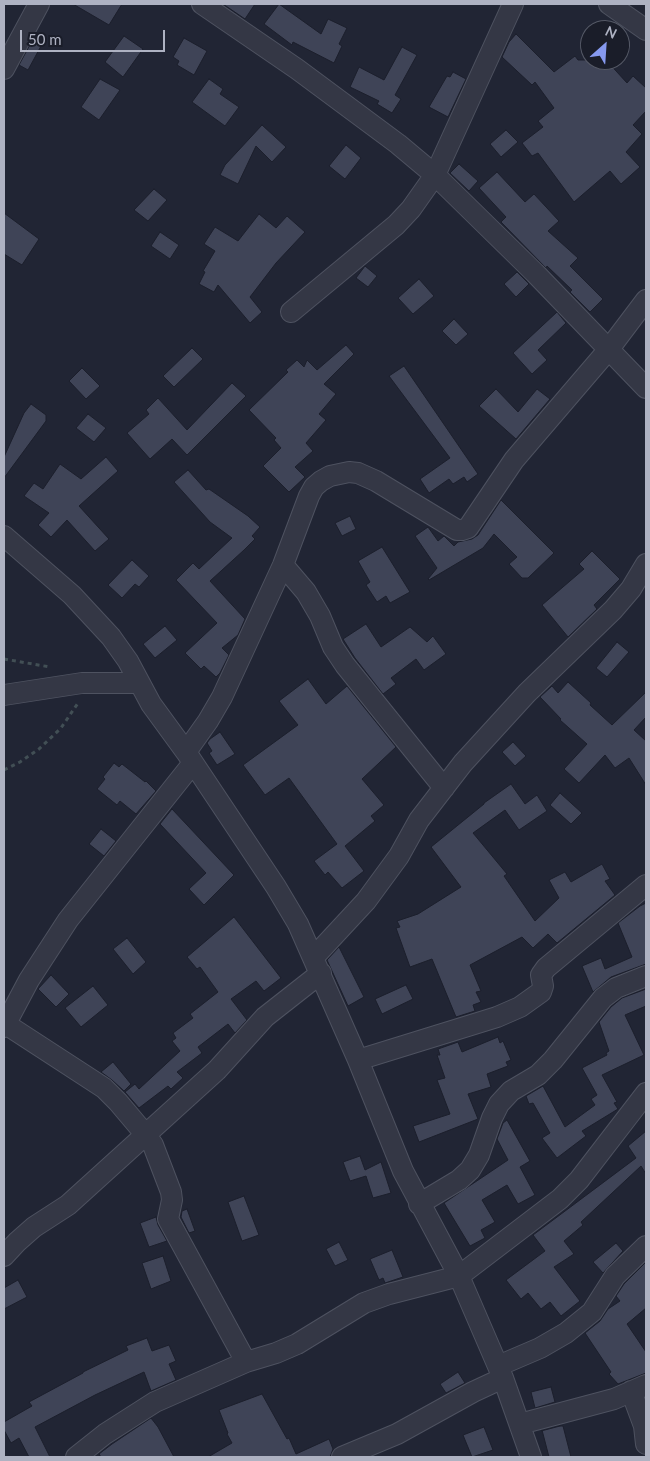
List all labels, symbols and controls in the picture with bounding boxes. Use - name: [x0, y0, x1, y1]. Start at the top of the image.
- scale bar: [22, 20, 168, 52]
- north arrow: [580, 20, 630, 70]
- text: N: [603, 22, 620, 42]
- text: 50 m: [28, 30, 62, 48]

